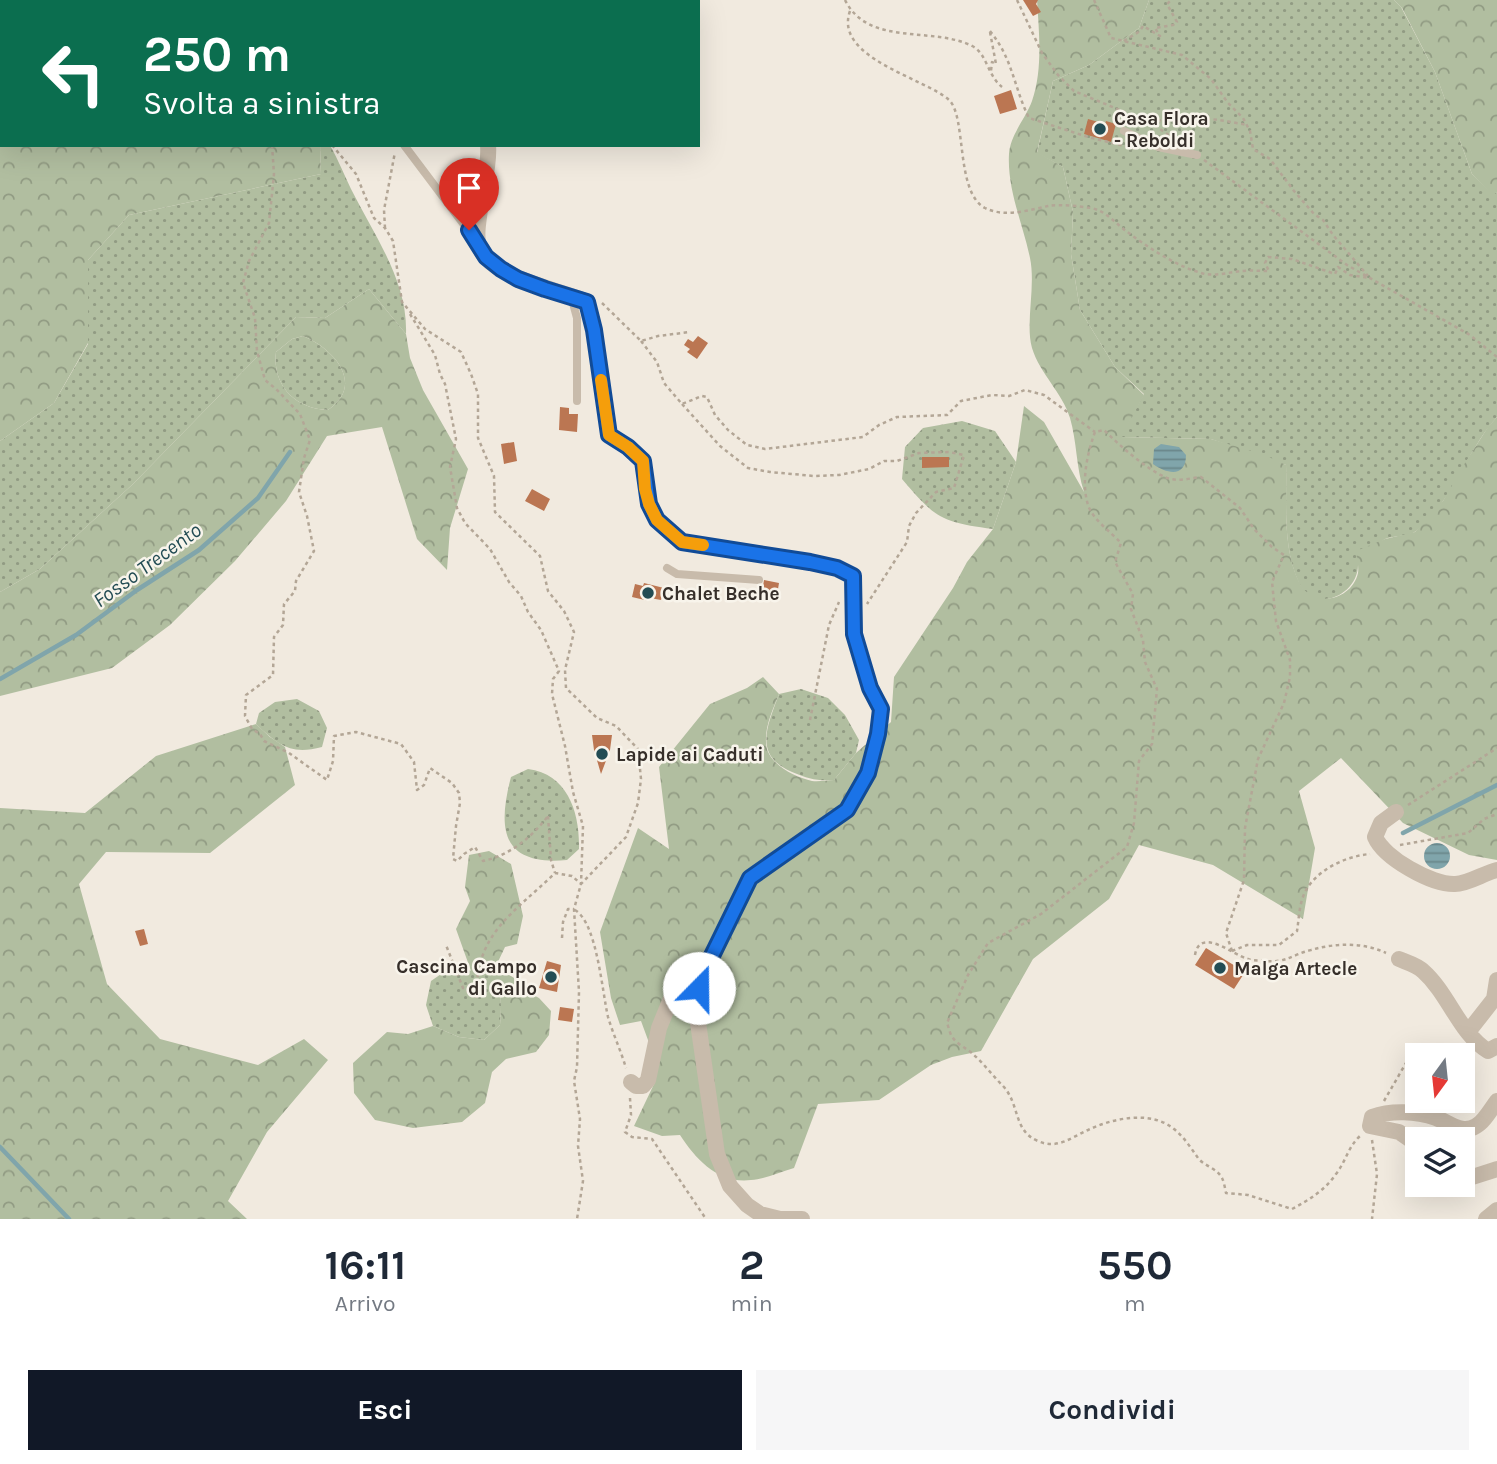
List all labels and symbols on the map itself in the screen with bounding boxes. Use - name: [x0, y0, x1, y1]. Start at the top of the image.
- place label: Casa Flora - Reboldi: [1114, 108, 1209, 152]
- marker: Casa Flora - Reboldi: [1092, 121, 1108, 137]
- pin: [439, 158, 499, 230]
- water label: Fosso Trecento: [88, 517, 206, 612]
- place label: Chalet Beche: [662, 583, 780, 605]
- marker: Chalet Beche: [640, 585, 656, 601]
- place label: Lapide ai Caduti: [616, 744, 763, 766]
- marker: Lapide ai Caduti: [594, 746, 610, 762]
- position arrow: [662, 951, 736, 1025]
- place label: Cascina Campo di Gallo: [396, 956, 537, 1000]
- place label: Malga Artecle: [1234, 958, 1357, 980]
- marker: Malga Artecle: [1212, 960, 1228, 976]
- marker: Cascina Campo di Gallo: [543, 969, 559, 985]
- north arrow: [1405, 1043, 1475, 1113]

